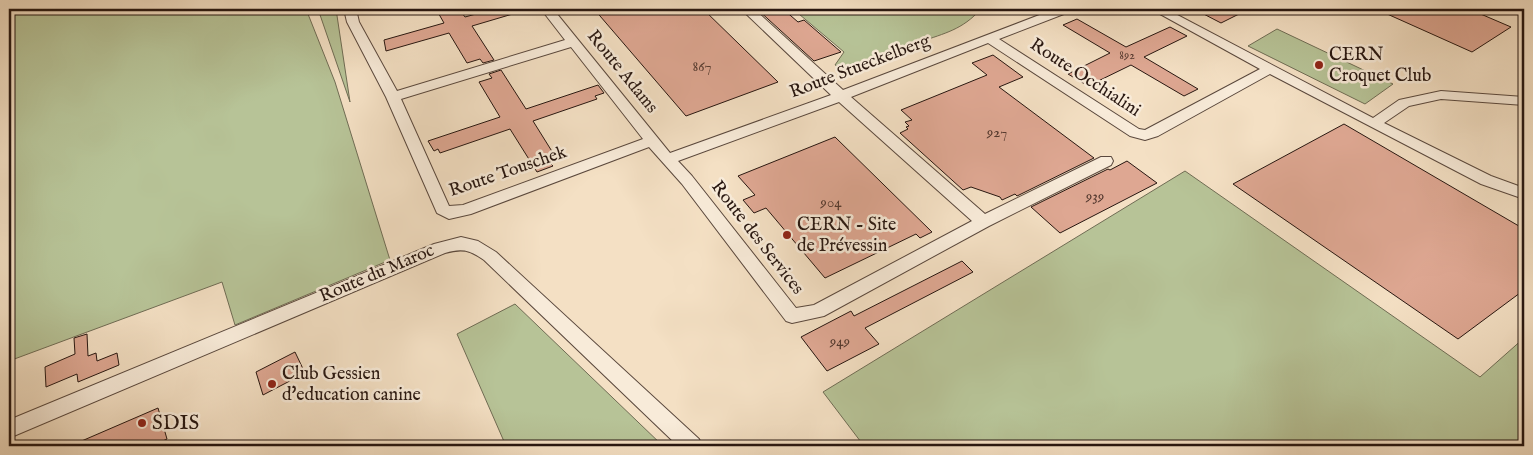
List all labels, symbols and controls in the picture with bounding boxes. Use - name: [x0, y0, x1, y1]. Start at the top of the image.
- street label: Route Adams: [581, 26, 663, 118]
- street label: Route Stueckelberg: [786, 30, 934, 104]
- street label: Route Occhialini: [1025, 34, 1145, 123]
- place label: CERN Croquet Club: [1329, 44, 1432, 88]
- house number: 892: [1119, 48, 1135, 63]
- house number: 867: [692, 57, 712, 76]
- marker: CERN Croquet Club: [1313, 59, 1325, 71]
- house number: 927: [986, 123, 1007, 142]
- street label: Route Touschek: [446, 141, 570, 203]
- street label: Route des Services: [705, 176, 809, 300]
- house number: 939: [1085, 187, 1104, 206]
- house number: 904: [819, 193, 842, 212]
- place label: CERN - Site de Prévessin: [797, 214, 896, 258]
- marker: CERN - Site de Prévessin: [781, 229, 793, 241]
- street label: Route du Maroc: [316, 239, 438, 309]
- house number: 949: [829, 332, 850, 351]
- place label: Club Gessien d'education canine: [282, 363, 421, 407]
- marker: Club Gessien d'education canine: [266, 378, 278, 390]
- place label: SDIS: [152, 410, 199, 437]
- marker: SDIS: [136, 417, 148, 429]

